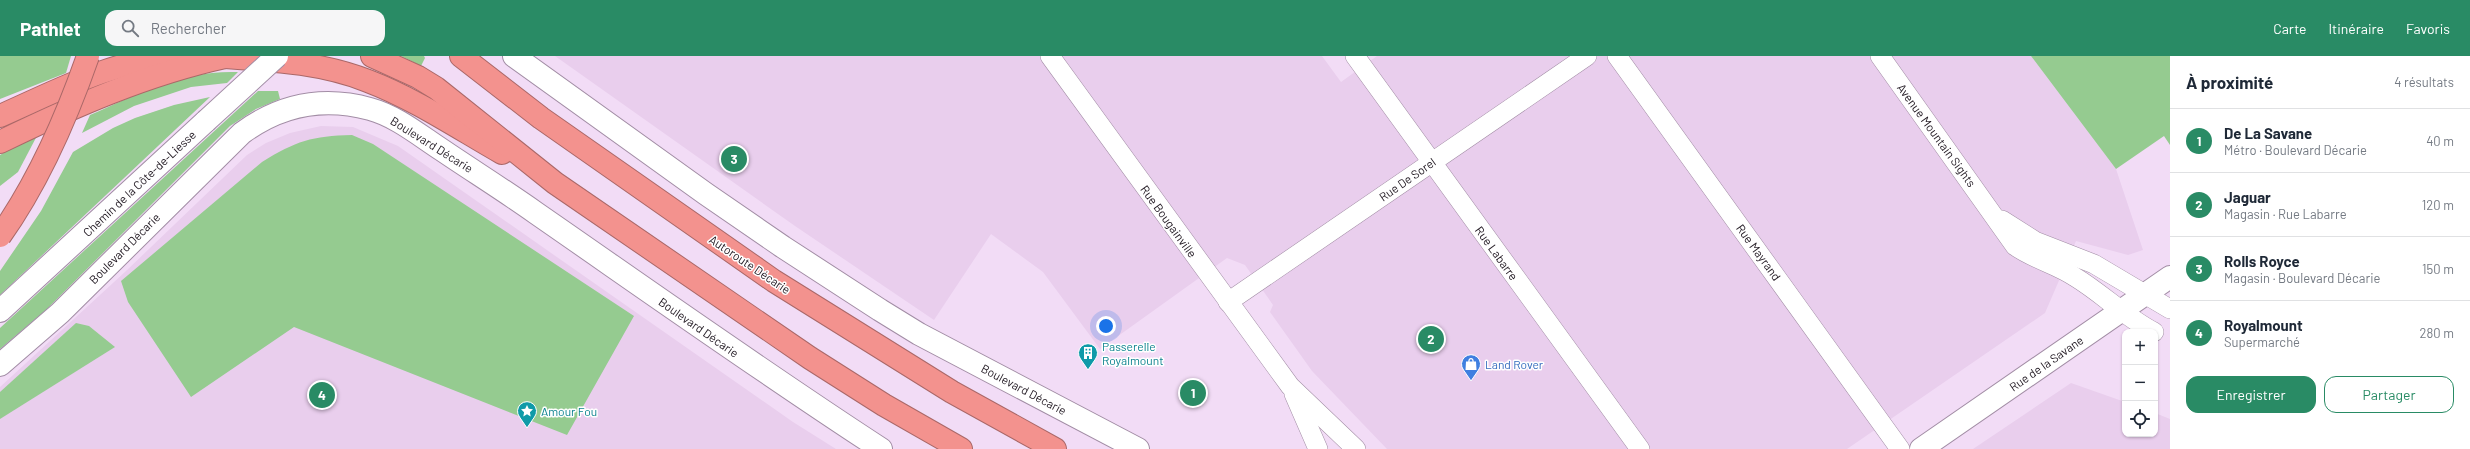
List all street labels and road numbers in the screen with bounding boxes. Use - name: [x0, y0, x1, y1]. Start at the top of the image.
- street label: Avenue Mountain Sights: [1895, 81, 1979, 189]
- street label: Boulevard Décarie: [388, 113, 476, 175]
- street label: Chemin de la Côte-de-Liesse: [80, 127, 198, 239]
- street label: Rue De Sorel: [1376, 154, 1438, 204]
- street label: Rue Bougainville: [1138, 182, 1200, 260]
- street label: Boulevard Décarie: [86, 210, 162, 286]
- street label: Rue Mayrand: [1734, 221, 1784, 283]
- street label: Rue Labarre: [1473, 223, 1521, 283]
- street label: Autoroute Décarie: [707, 232, 793, 296]
- street label: Boulevard Décarie: [656, 294, 742, 360]
- street label: Rue de la Savane: [2006, 332, 2086, 394]
- street label: Boulevard Décarie: [979, 361, 1069, 417]

